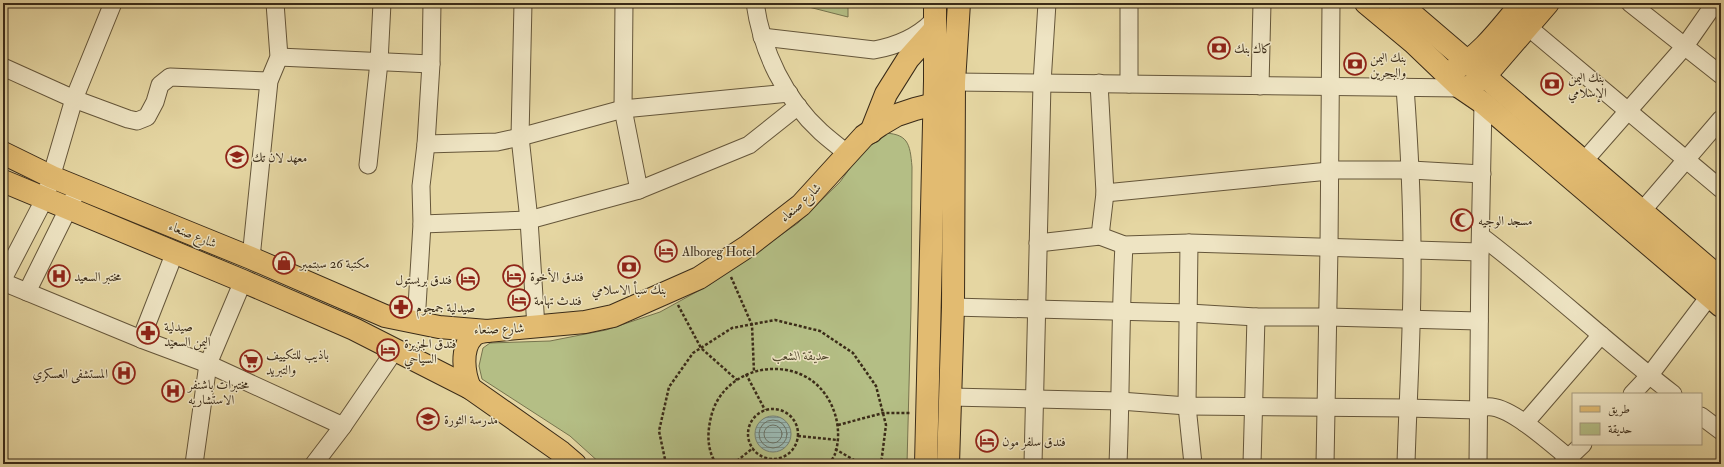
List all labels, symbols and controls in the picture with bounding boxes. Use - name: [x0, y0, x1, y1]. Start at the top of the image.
- bank icon: كاك بنك: [1206, 35, 1232, 61]
- place label: كاك بنك: [1234, 41, 1271, 57]
- place label: بنك اليمن والبحرين: [1370, 50, 1406, 81]
- bank icon: بنك اليمن والبحرين: [1342, 51, 1368, 77]
- place label: بنك اليمن الإسلامي: [1568, 70, 1607, 104]
- bank icon: بنك اليمن الإسلامي: [1539, 71, 1565, 97]
- school or university icon: معهد لان تك: [224, 144, 250, 170]
- place label: معهد لان تك: [252, 150, 307, 166]
- street label: شارع صنعاء: [777, 180, 827, 228]
- mosque icon: مسجد الوجيه: [1449, 207, 1475, 233]
- place label: مسجد الوجيه: [1478, 213, 1532, 229]
- street label: شارع صنعاء: [165, 218, 219, 255]
- hotel icon: Alboreg Hotel: [653, 238, 679, 264]
- place label: Alboreg Hotel: [681, 244, 756, 260]
- shop icon: مكتبة 26 سبتمبر: [271, 250, 297, 276]
- bank icon: بنك سبأ الاسلامي: [616, 254, 642, 280]
- place label: مكتبة 26 سبتمبر: [298, 256, 369, 272]
- hospital icon: مختبر السعيد: [46, 263, 72, 289]
- hotel icon: فندق الأخوة: [501, 263, 527, 289]
- hotel icon: فندق بريستول: [455, 266, 481, 292]
- place label: فندق الأخوة: [530, 268, 584, 285]
- place label: مختبر السعيد: [74, 269, 122, 285]
- place label: فندق بريستول: [395, 272, 452, 288]
- place label: بنك سبأ الاسلامي: [592, 281, 666, 301]
- hotel icon: فندث تهامة: [506, 287, 532, 313]
- place label: فندث تهامة: [534, 293, 582, 309]
- pharmacy icon: صيدلية جمجوم: [388, 294, 414, 320]
- place label: صيدلية جمجوم: [416, 300, 475, 319]
- place label: صيدلية اليمن السعيد: [164, 319, 211, 351]
- pharmacy icon: صيدلية اليمن السعيد: [135, 320, 161, 346]
- street label: شارع صنعاء: [474, 320, 525, 341]
- place label: فندق الجزيرة السياحي: [404, 336, 456, 370]
- hotel icon: فندق الجزيرة السياحي: [375, 337, 401, 363]
- place label: باذيب للتكييف والتبريد: [266, 347, 329, 378]
- supermarket icon: باذيب للتكييف والتبريد: [238, 348, 264, 374]
- park label: حديقة الشعب: [772, 348, 830, 365]
- hospital icon: المستشفى العسكري: [111, 360, 137, 386]
- place label: المستشفى العسكري: [32, 366, 108, 384]
- place label: مختبرات باشنفر الاستشاريه: [186, 377, 249, 408]
- hospital icon: مختبرات باشنفر الاستشاريه: [160, 378, 186, 404]
- legend: [1572, 393, 1702, 445]
- text: طريق: [1608, 402, 1630, 417]
- school or university icon: مدرسة الثورة: [415, 406, 441, 432]
- place label: مدرسة الثورة: [444, 412, 498, 428]
- text: حديقة: [1608, 422, 1632, 437]
- hotel icon: فندق سلفر مون: [974, 428, 1000, 454]
- place label: فندق سلفر مون: [1002, 434, 1066, 450]

